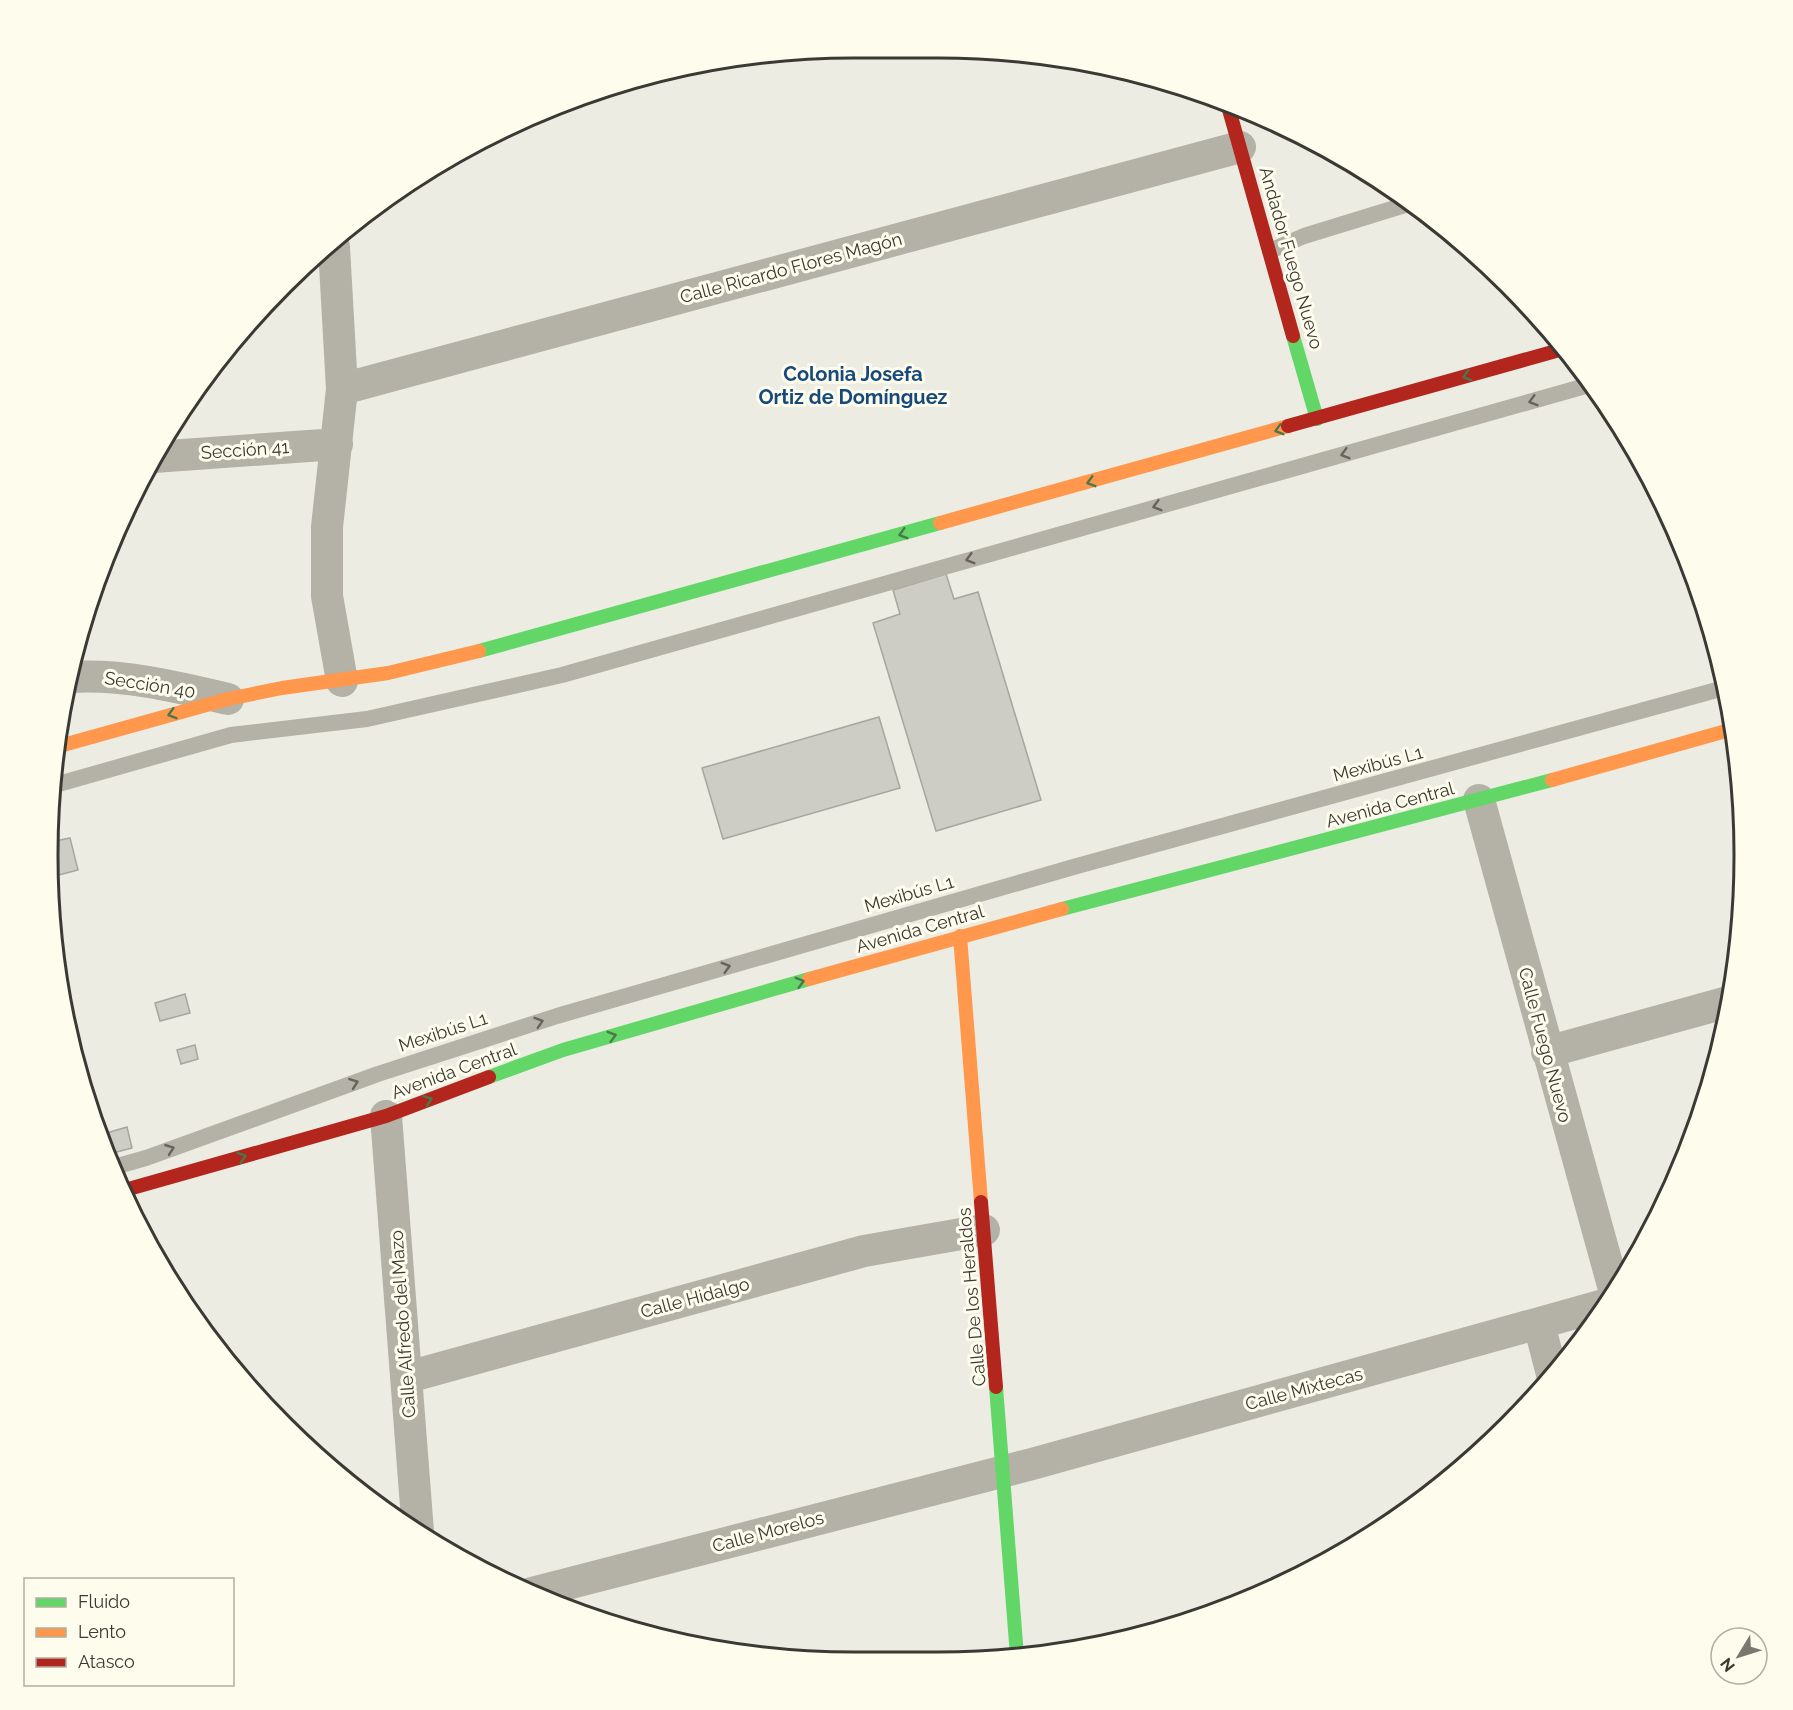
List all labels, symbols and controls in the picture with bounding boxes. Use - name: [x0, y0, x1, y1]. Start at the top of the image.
- street label: Andador Fuego Nuevo: [1255, 164, 1328, 352]
- street label: Calle Ricardo Flores Magón: [678, 228, 904, 307]
- district label: Colonia Josefa Ortiz de Domínguez: [759, 362, 948, 409]
- one-way arrow: [1462, 369, 1472, 382]
- one-way arrow: [1528, 394, 1539, 406]
- one-way arrow: [1274, 423, 1285, 435]
- street label: Sección 41: [200, 436, 290, 463]
- one-way arrow: [1340, 446, 1350, 459]
- one-way arrow: [1086, 475, 1097, 487]
- one-way arrow: [1153, 499, 1163, 511]
- one-way arrow: [898, 527, 909, 539]
- one-way arrow: [965, 552, 976, 564]
- street label: Sección 40: [103, 667, 197, 702]
- one-way arrow: [167, 707, 177, 720]
- street label: Mexibús L1: [1331, 741, 1425, 786]
- street label: Avenida Central: [1324, 777, 1456, 832]
- street label: Mexibús L1: [862, 871, 956, 916]
- street label: Avenida Central: [854, 900, 986, 957]
- one-way arrow: [720, 962, 731, 974]
- street label: Calle Fuego Nuevo: [1515, 965, 1576, 1125]
- one-way arrow: [794, 977, 805, 989]
- street label: Mexibús L1: [396, 1007, 490, 1056]
- one-way arrow: [533, 1017, 544, 1029]
- one-way arrow: [607, 1031, 617, 1043]
- street label: Avenida Central: [388, 1038, 519, 1103]
- one-way arrow: [348, 1077, 358, 1090]
- one-way arrow: [423, 1094, 433, 1107]
- one-way arrow: [164, 1144, 175, 1157]
- one-way arrow: [236, 1152, 247, 1164]
- street label: Calle De los Heraldos: [953, 1207, 990, 1387]
- street label: Calle Alfredo del Mazo: [385, 1229, 420, 1419]
- street label: Calle Hidalgo: [638, 1273, 752, 1322]
- street label: Calle Mixtecas: [1243, 1363, 1365, 1414]
- street label: Calle Morelos: [710, 1506, 826, 1556]
- legend: [24, 1578, 234, 1686]
- text: Fluido: [78, 1591, 130, 1612]
- text: Lento: [78, 1621, 126, 1642]
- north arrow: [1709, 1626, 1769, 1686]
- text: Atasco: [78, 1651, 135, 1672]
- text: N: [1716, 1654, 1739, 1676]

